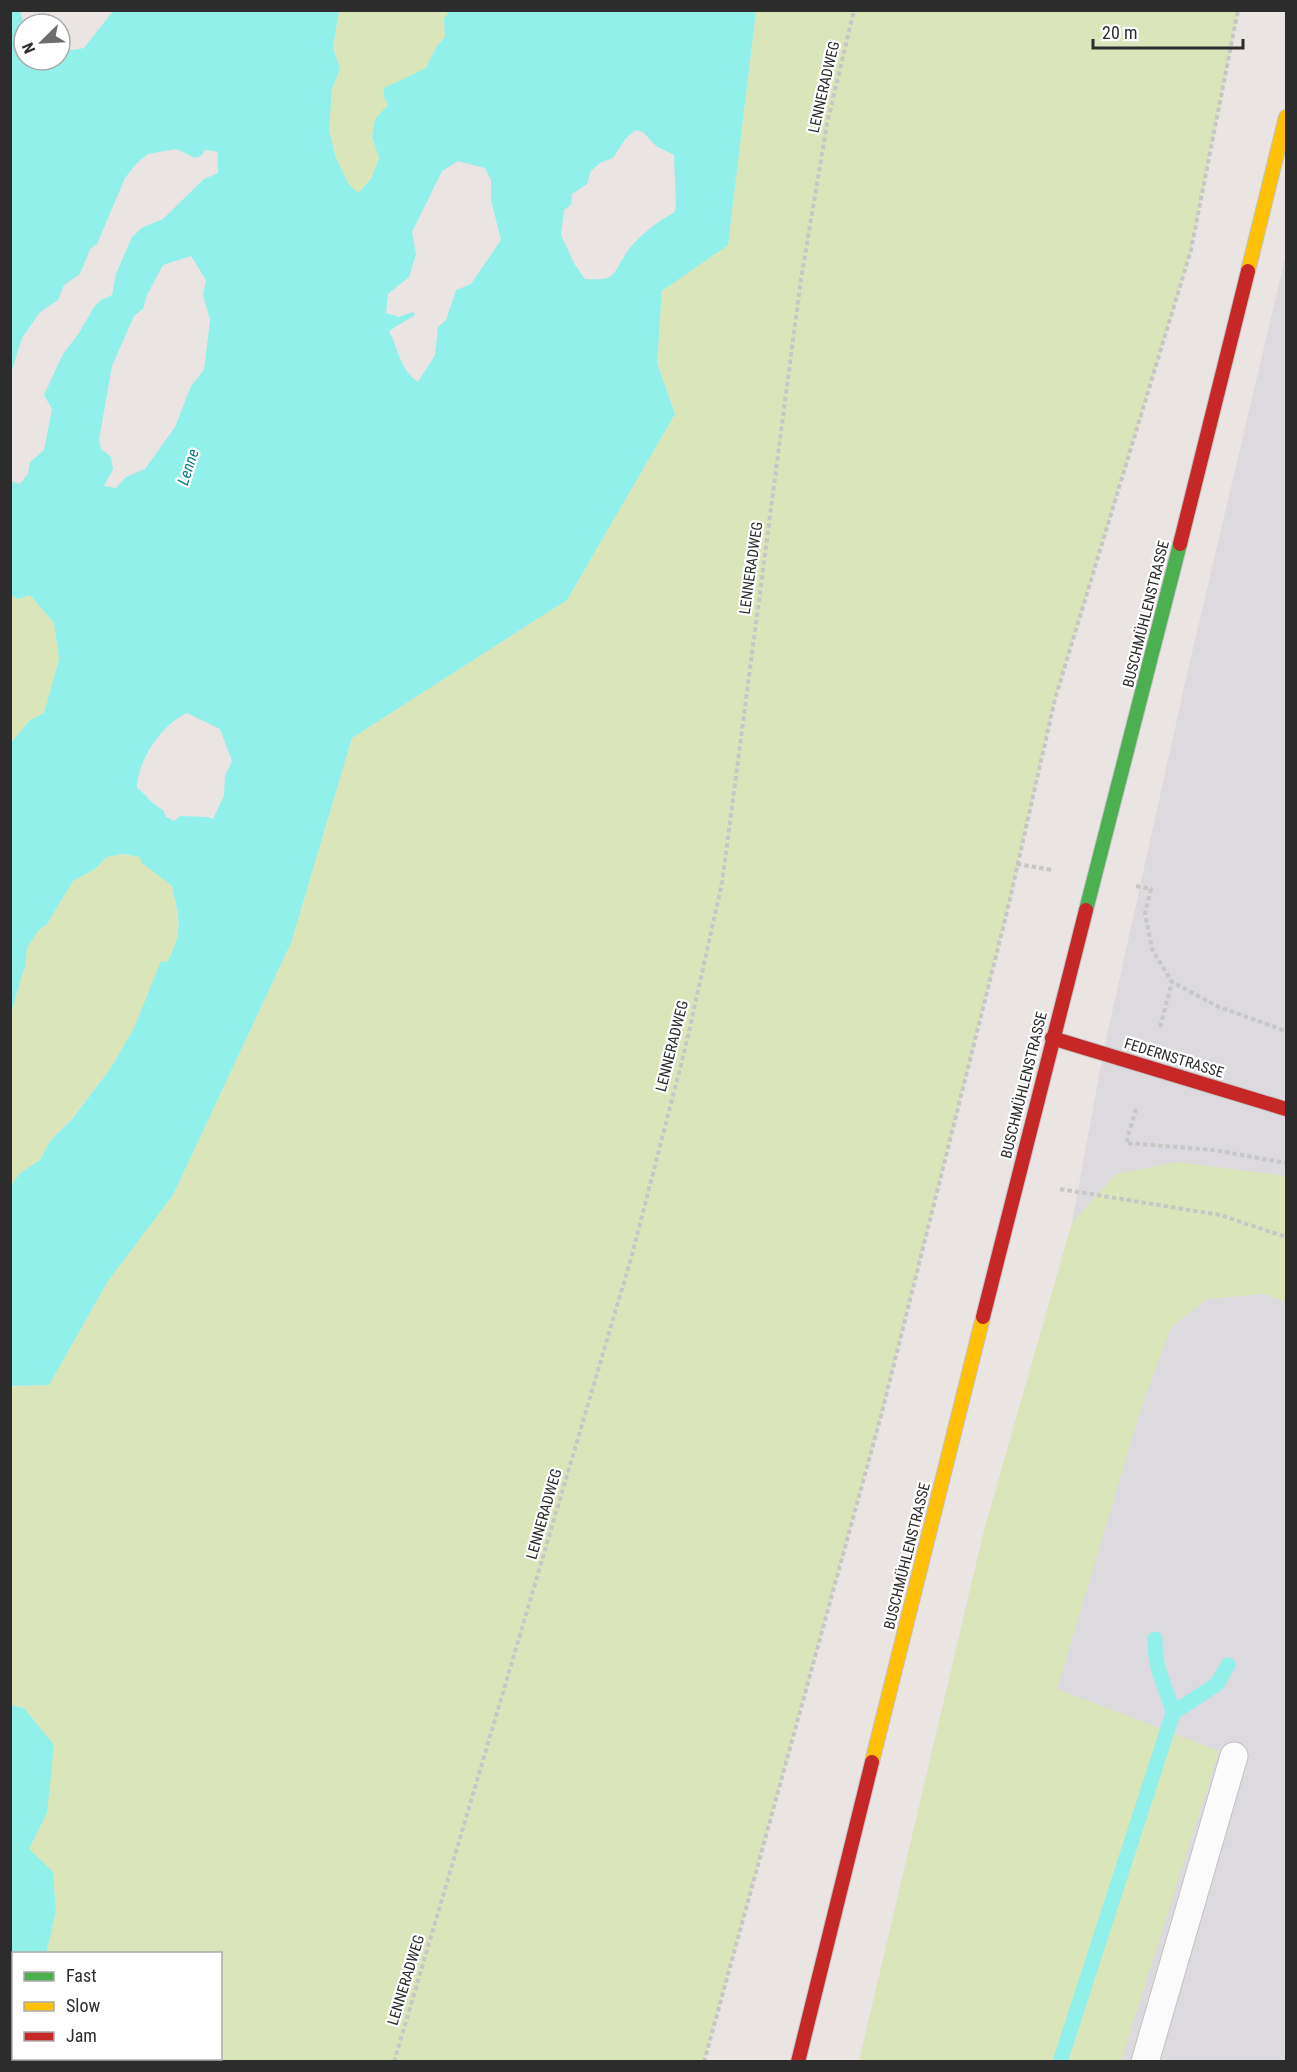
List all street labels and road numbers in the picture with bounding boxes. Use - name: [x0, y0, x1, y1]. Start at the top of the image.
- street label: LENNERADWEG: [805, 39, 843, 135]
- street label: LENNERADWEG: [736, 520, 766, 616]
- street label: BUSCHMÜHLENSTRASSE: [1119, 539, 1173, 689]
- street label: LENNERADWEG: [652, 998, 692, 1094]
- street label: BUSCHMÜHLENSTRASSE: [997, 1010, 1051, 1160]
- street label: FEDERNSTRASSE: [1122, 1034, 1226, 1082]
- street label: LENNERADWEG: [522, 1467, 566, 1561]
- street label: BUSCHMÜHLENSTRASSE: [880, 1481, 934, 1631]
- street label: LENNERADWEG: [384, 1933, 428, 2027]

